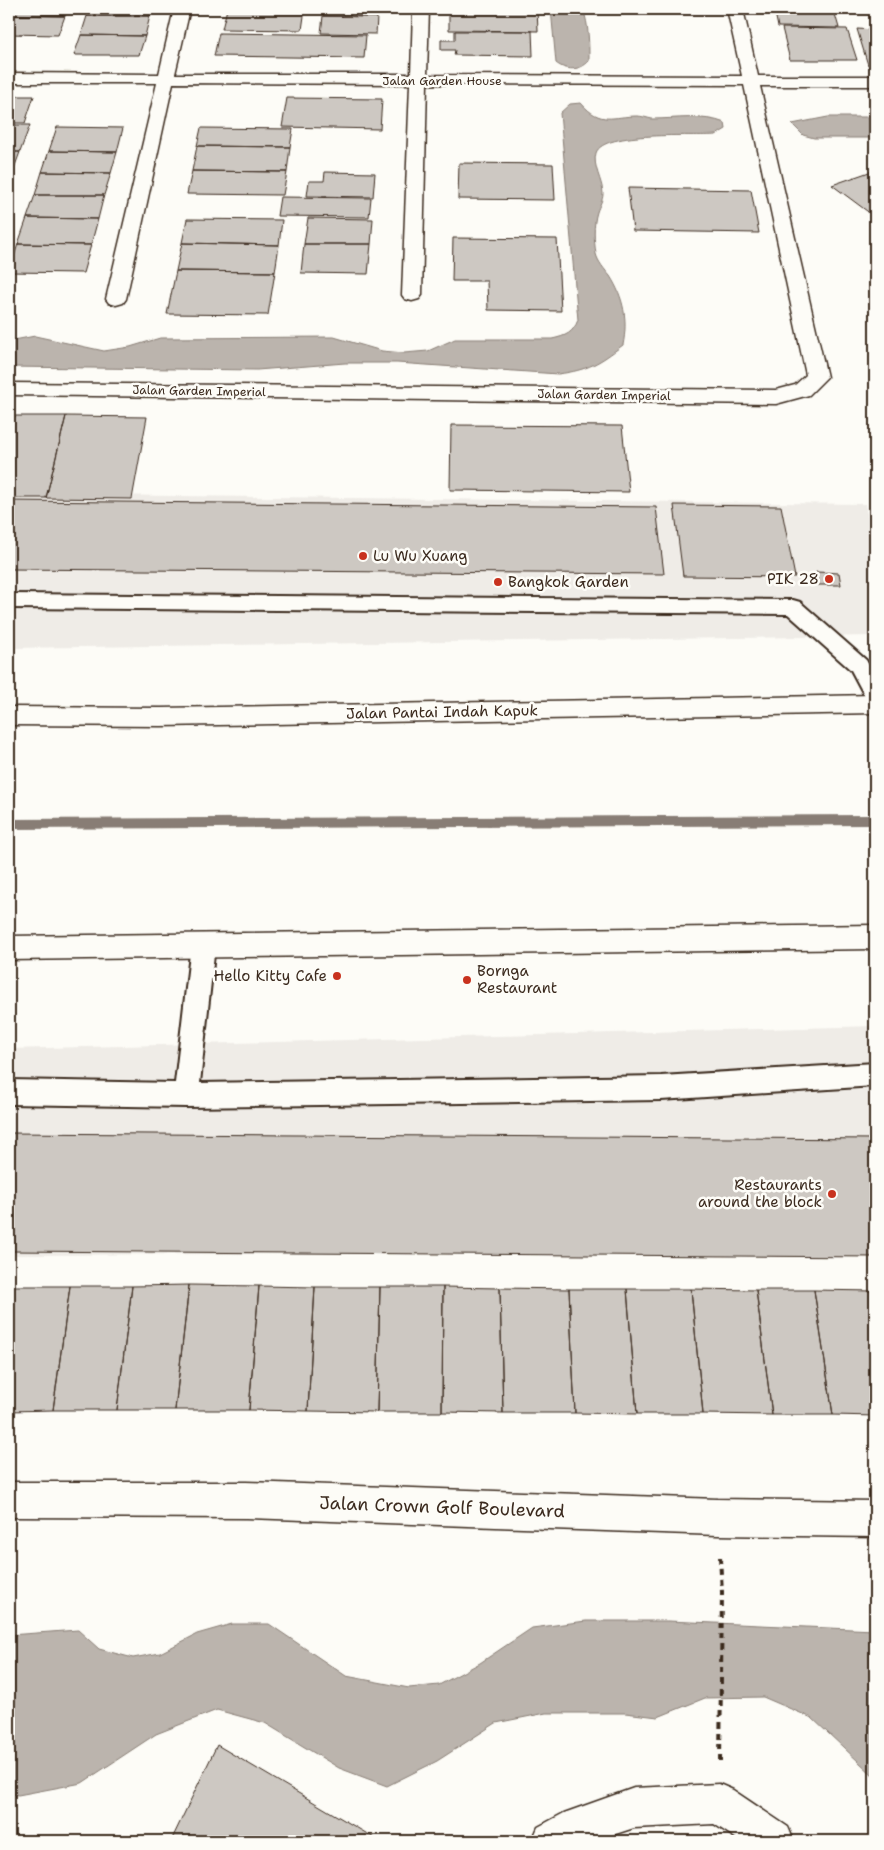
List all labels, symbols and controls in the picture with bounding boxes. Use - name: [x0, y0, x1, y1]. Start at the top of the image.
- street label: Jalan Garden House: [382, 73, 502, 89]
- street label: Jalan Garden Imperial: [132, 382, 266, 400]
- street label: Jalan Garden Imperial: [537, 386, 671, 404]
- place label: Lu Wu Xuang: [373, 546, 467, 566]
- marker: Lu Wu Xuang: [357, 550, 369, 562]
- place label: PIK 28: [767, 569, 819, 589]
- place label: Bangkok Garden: [508, 572, 629, 592]
- marker: PIK 28: [823, 573, 835, 585]
- marker: Bangkok Garden: [492, 576, 504, 588]
- street label: Jalan Pantai Indah Kapuk: [346, 700, 538, 724]
- place label: Bornga Restaurant: [477, 961, 557, 998]
- place label: Hello Kitty Cafe: [213, 966, 327, 986]
- marker: Hello Kitty Cafe: [331, 970, 343, 982]
- marker: Bornga Restaurant: [461, 974, 473, 986]
- place label: Restaurants around the block: [698, 1175, 822, 1212]
- marker: Restaurants around the block: [826, 1188, 838, 1200]
- street label: Jalan Crown Golf Boulevard: [319, 1491, 565, 1523]

